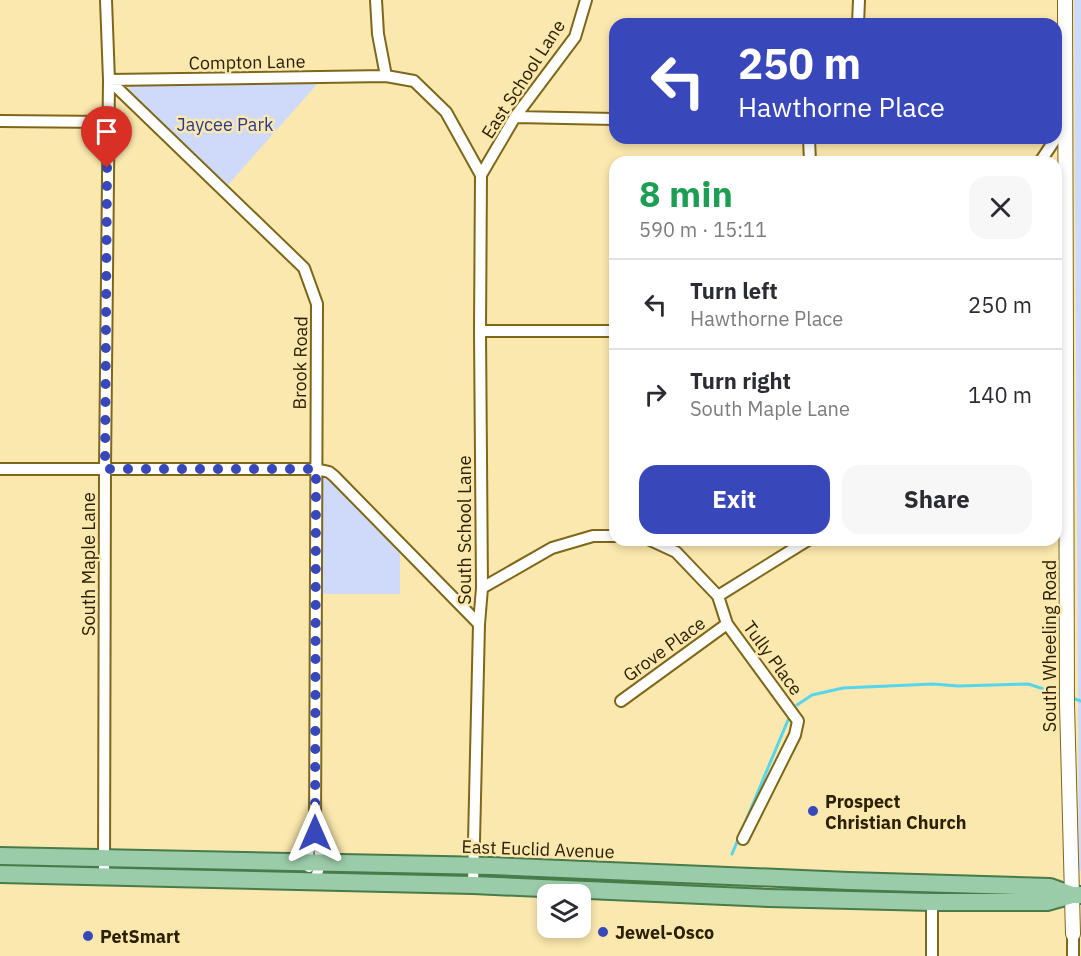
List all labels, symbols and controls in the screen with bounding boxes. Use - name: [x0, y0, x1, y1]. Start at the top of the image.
- street label: East School Lane: [476, 15, 570, 143]
- text: 250 m: [738, 36, 861, 91]
- icon: left: [639, 42, 717, 120]
- street label: Compton Lane: [188, 49, 306, 75]
- text: Hawthorne Place: [738, 89, 945, 124]
- pin: [81, 106, 132, 168]
- park label: Jaycee Park: [177, 113, 274, 136]
- icon: arrive: [90, 115, 123, 148]
- text: 8 min: [639, 170, 733, 217]
- button: close: [969, 176, 1032, 239]
- text: 590 m · 15:11: [639, 216, 767, 243]
- text: Turn left: [690, 276, 778, 305]
- icon: left: [639, 288, 672, 321]
- text: 250 m: [968, 290, 1032, 319]
- text: Hawthorne Place: [690, 305, 843, 332]
- street label: Brook Road: [288, 316, 312, 410]
- text: Turn right: [690, 366, 791, 395]
- icon: right: [639, 378, 672, 411]
- text: 140 m: [968, 380, 1032, 409]
- text: South Maple Lane: [690, 395, 850, 422]
- street label: South School Lane: [453, 455, 476, 605]
- button: Exit: [639, 465, 830, 534]
- button: Share: [842, 465, 1032, 534]
- street label: South Maple Lane: [77, 492, 100, 636]
- street label: South Wheeling Road: [1038, 560, 1061, 732]
- street label: Grove Place: [618, 611, 710, 687]
- street label: Tully Place: [738, 616, 808, 700]
- place label: Prospect Christian Church: [825, 790, 966, 834]
- position arrow: [283, 801, 347, 865]
- marker: Prospect Christian Church: [806, 804, 820, 818]
- street label: East Euclid Avenue: [461, 835, 615, 863]
- map controls: [537, 884, 591, 938]
- button: layers: [537, 884, 591, 938]
- place label: Jewel-Osco: [615, 921, 714, 944]
- place label: PetSmart: [100, 925, 180, 948]
- marker: Jewel-Osco: [596, 925, 610, 939]
- marker: PetSmart: [81, 929, 95, 943]

